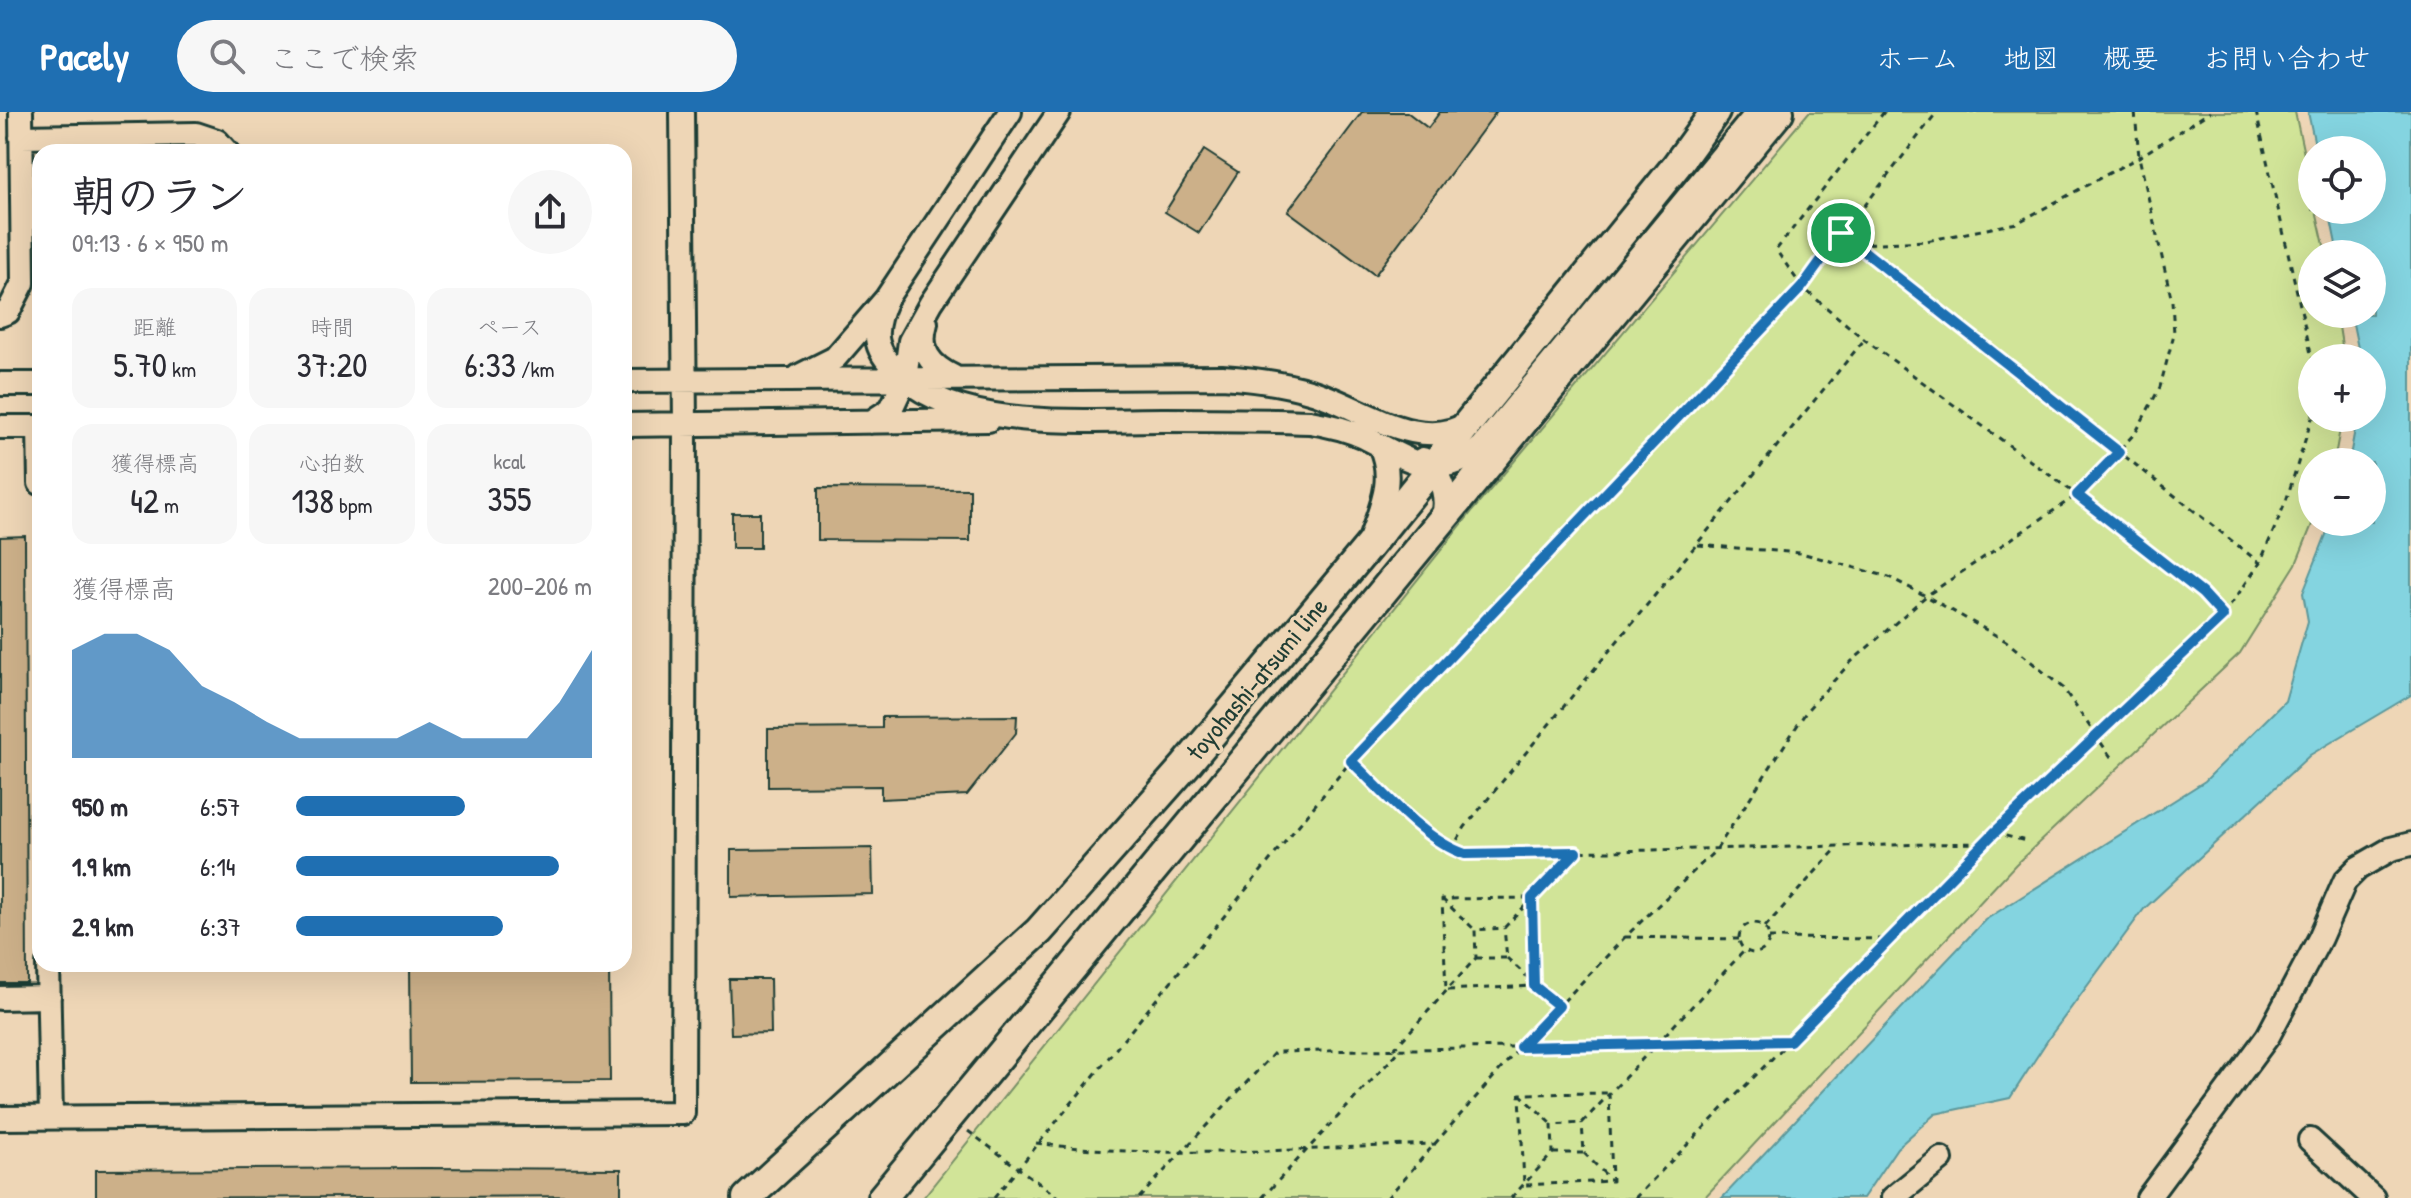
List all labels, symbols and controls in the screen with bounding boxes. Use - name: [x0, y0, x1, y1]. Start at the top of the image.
- search box: [177, 20, 737, 92]
- text: Pacely: [40, 30, 129, 82]
- icon: search: [205, 34, 249, 78]
- text: ここで検索: [269, 38, 419, 78]
- text: ホーム: [1876, 39, 1959, 77]
- text: 地図: [2003, 39, 2059, 77]
- text: 概要: [2103, 39, 2159, 77]
- text: お問い合わせ: [2203, 39, 2371, 77]
- map controls: [2298, 136, 2386, 536]
- button: locate: [2298, 136, 2386, 224]
- text: 朝のラン: [72, 165, 248, 225]
- button: share: [508, 170, 592, 254]
- pin: [1807, 199, 1875, 267]
- icon: arrive: [1819, 211, 1863, 255]
- text: 09:13 · 6 × 950 m: [72, 225, 228, 260]
- button: layers: [2298, 240, 2386, 328]
- text: 距離: [133, 312, 177, 342]
- text: 時間: [310, 312, 354, 342]
- text: ペース: [477, 312, 542, 342]
- text: 5.70: [113, 342, 167, 388]
- text: 37:20: [296, 342, 368, 388]
- text: 6:33: [464, 342, 516, 388]
- button: +: [2298, 344, 2386, 432]
- text: km: [167, 354, 196, 384]
- text: /km: [516, 354, 555, 384]
- text: kcal: [493, 446, 525, 476]
- text: 獲得標高: [111, 448, 199, 478]
- text: 心拍数: [299, 448, 365, 478]
- button: −: [2298, 448, 2386, 536]
- text: 355: [487, 476, 531, 522]
- text: 42: [130, 478, 159, 524]
- text: 138: [292, 478, 334, 524]
- text: m: [159, 490, 179, 520]
- text: bpm: [334, 490, 372, 520]
- text: 200–206 m: [488, 568, 592, 603]
- text: 獲得標高: [72, 571, 176, 606]
- street label: toyohashi-atsumi line: [1178, 590, 1335, 768]
- text: 950 m: [72, 789, 128, 824]
- text: 6:57: [200, 789, 240, 824]
- text: 1.9 km: [72, 849, 131, 884]
- text: 6:14: [200, 849, 236, 884]
- text: 2.9 km: [72, 909, 134, 944]
- text: 6:37: [200, 909, 241, 944]

